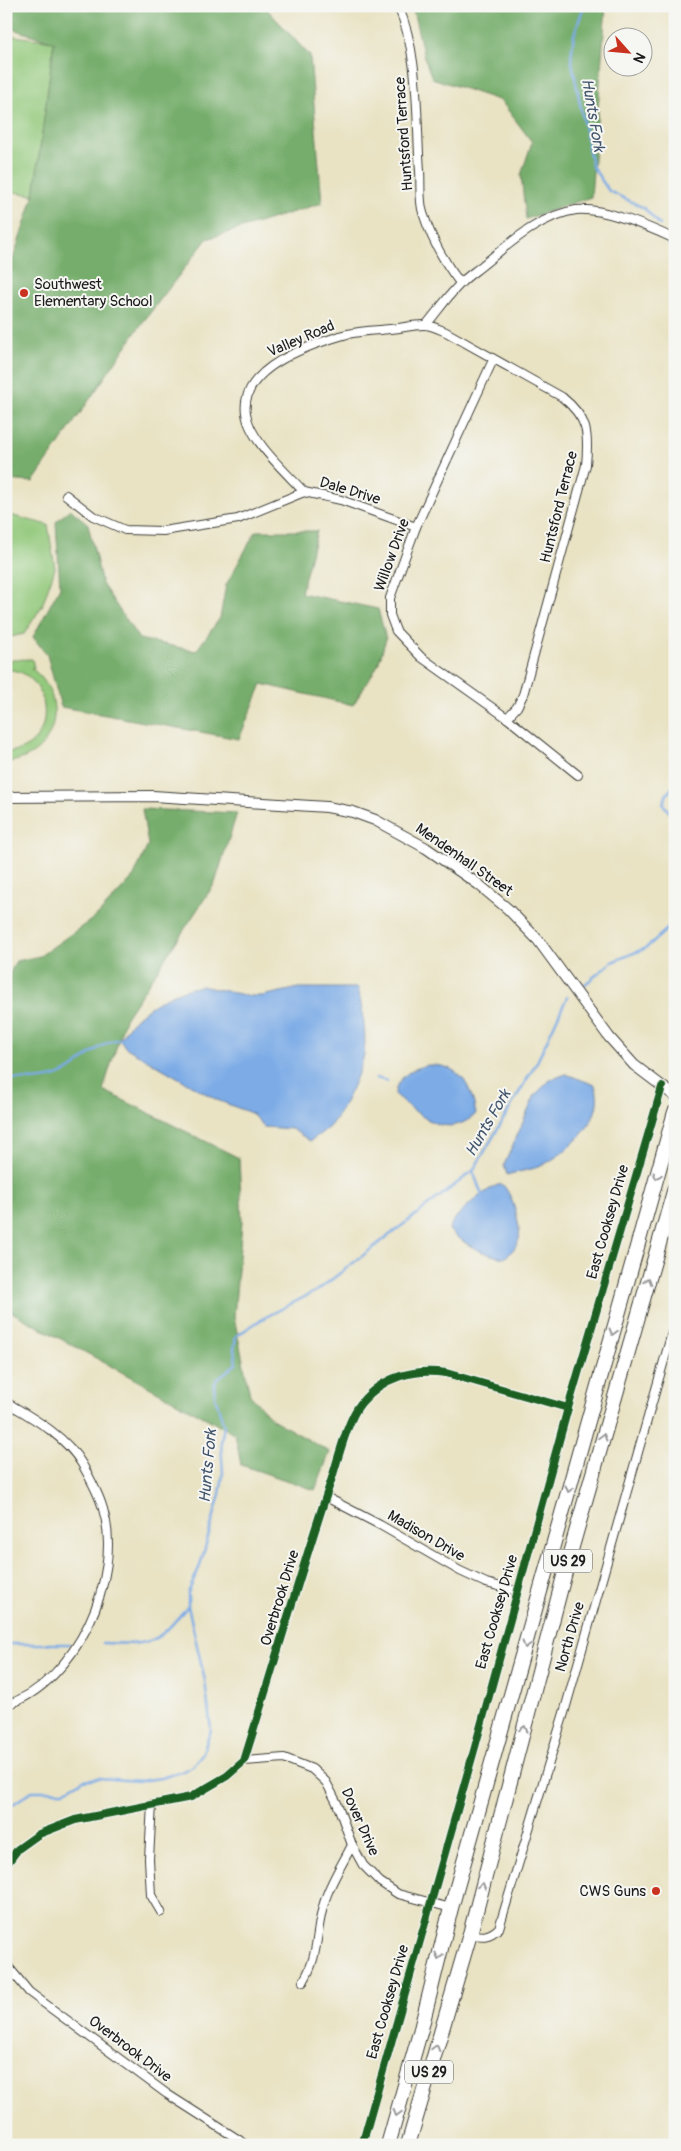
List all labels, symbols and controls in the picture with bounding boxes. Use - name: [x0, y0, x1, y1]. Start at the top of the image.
- north arrow: [604, 28, 654, 78]
- text: N: [629, 50, 649, 66]
- street label: Huntsford Terrace: [390, 76, 417, 192]
- water label: Hunts Fork: [577, 77, 609, 154]
- place label: Southwest Elementary School: [34, 275, 153, 311]
- marker: Southwest Elementary School: [18, 287, 30, 299]
- street label: Valley Road: [265, 316, 337, 362]
- street label: Huntsford Terrace: [536, 449, 582, 565]
- street label: Dale Drive: [317, 473, 383, 509]
- street label: Willow Drive: [370, 516, 414, 594]
- street label: Mendenhall Street: [412, 819, 517, 901]
- water label: Hunts Fork: [461, 1085, 516, 1160]
- street label: East Cooksey Drive: [583, 1162, 634, 1281]
- one-way arrow: [652, 1172, 663, 1180]
- one-way arrow: [642, 1277, 653, 1286]
- one-way arrow: [608, 1328, 619, 1337]
- water label: Hunts Fork: [195, 1427, 221, 1504]
- one-way arrow: [598, 1434, 608, 1442]
- one-way arrow: [565, 1484, 575, 1492]
- street label: Madison Drive: [384, 1506, 469, 1566]
- street label: Overbrook Drive: [256, 1547, 304, 1648]
- road number: US 29: [544, 1550, 592, 1572]
- street label: East Cooksey Drive: [472, 1552, 523, 1671]
- street label: North Drive: [551, 1599, 589, 1674]
- one-way arrow: [521, 1641, 531, 1649]
- one-way arrow: [518, 1726, 528, 1734]
- street label: Dover Drive: [337, 1785, 384, 1859]
- place label: CWS Guns: [580, 1882, 646, 1901]
- one-way arrow: [477, 1883, 487, 1891]
- marker: CWS Guns: [650, 1885, 662, 1897]
- street label: East Cooksey Drive: [363, 1942, 414, 2061]
- one-way arrow: [434, 1951, 445, 1960]
- street label: Overbrook Drive: [85, 2012, 176, 2087]
- one-way arrow: [431, 2044, 441, 2052]
- road number: US 29: [405, 2060, 453, 2084]
- one-way arrow: [392, 2108, 403, 2117]

